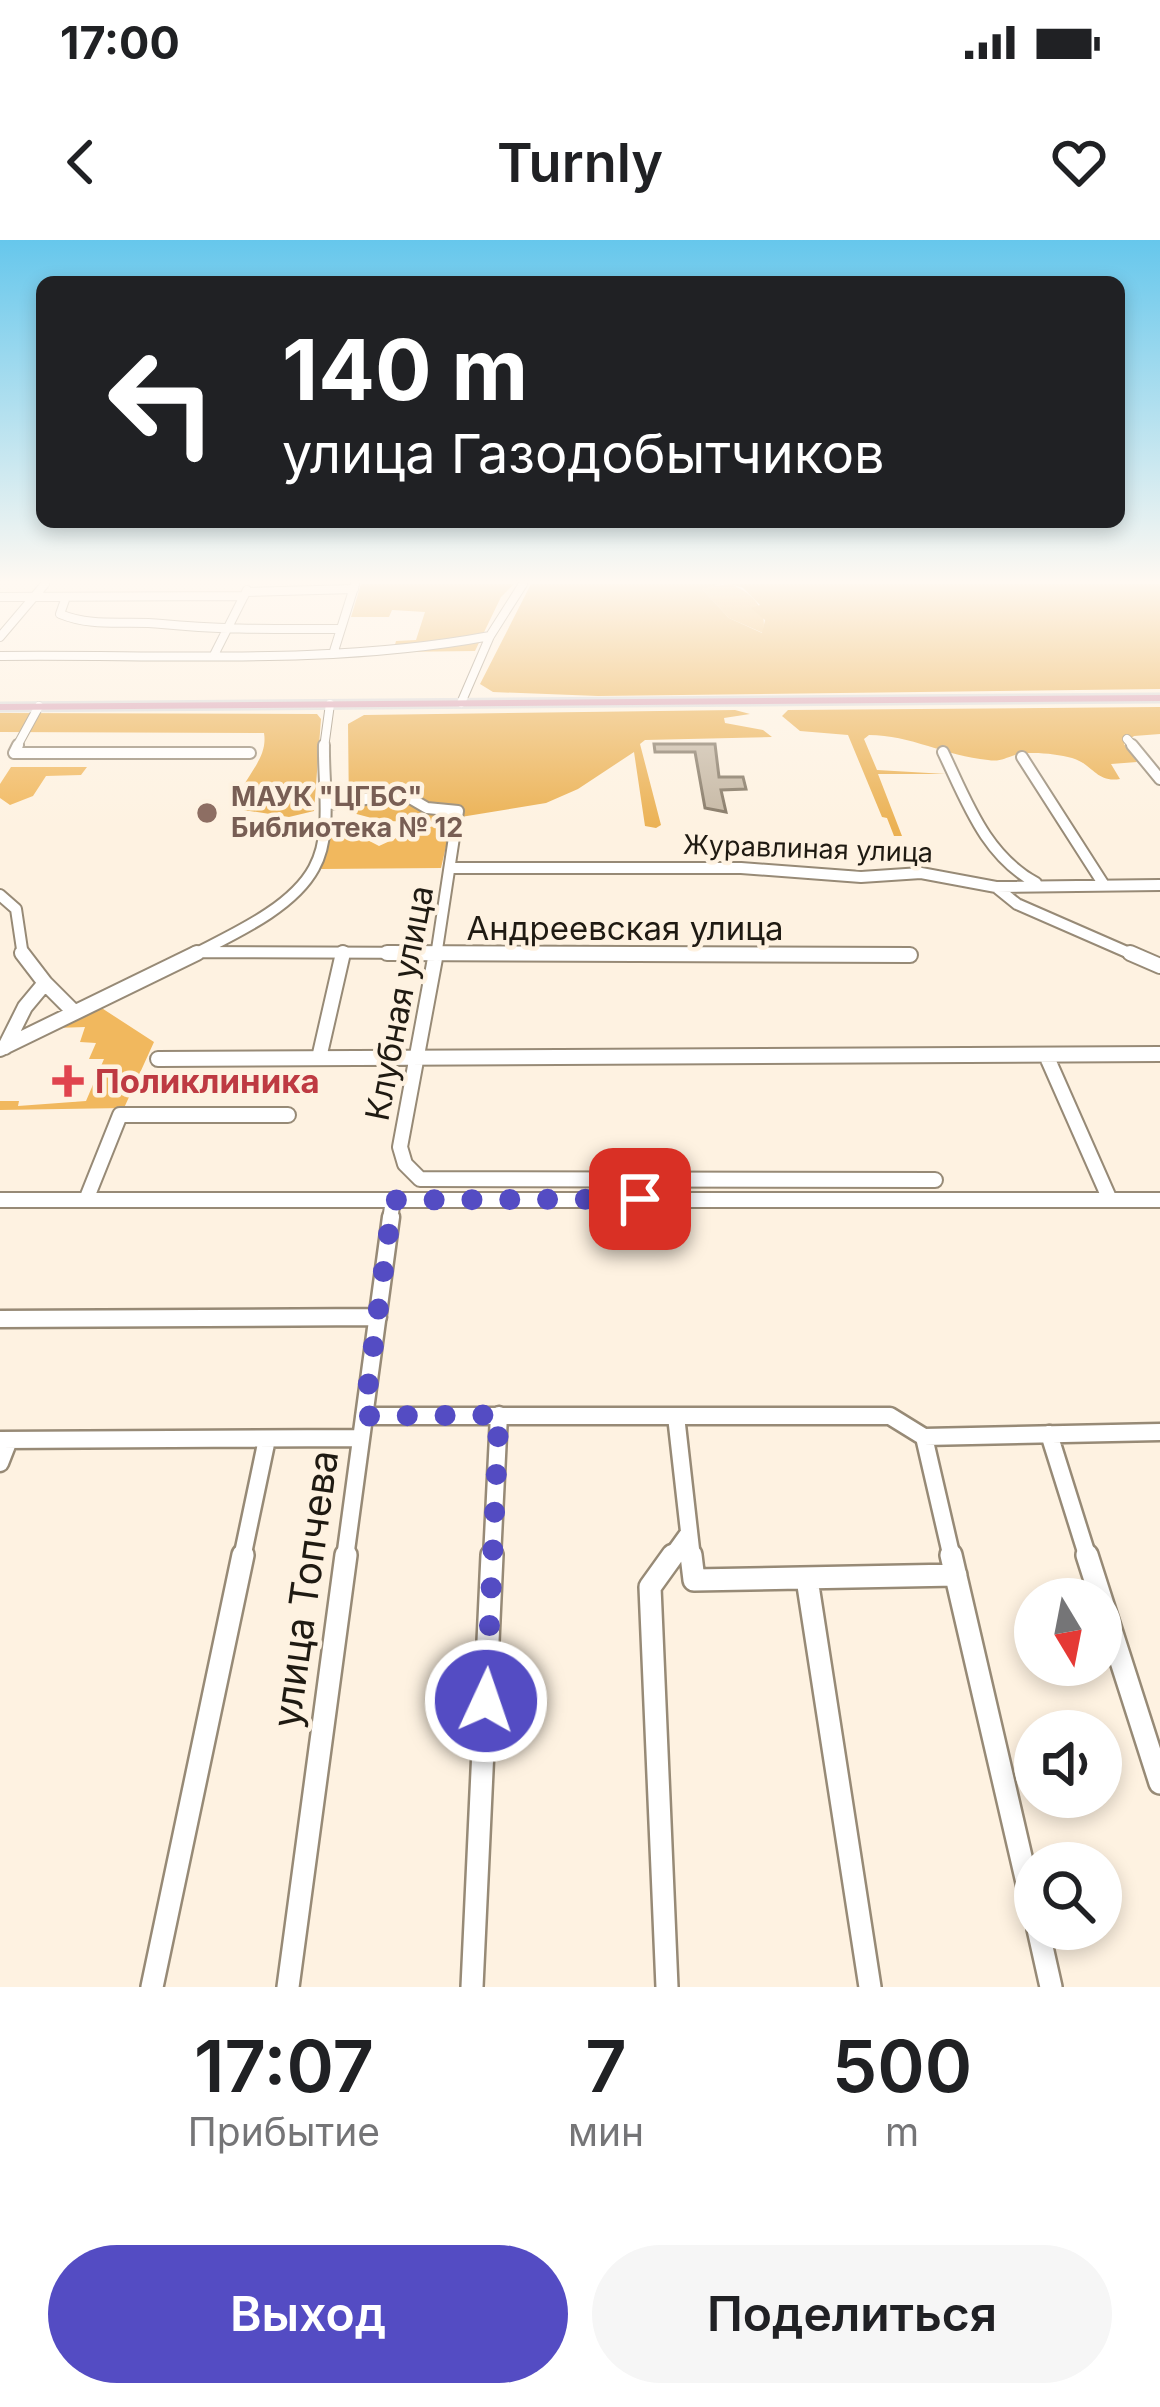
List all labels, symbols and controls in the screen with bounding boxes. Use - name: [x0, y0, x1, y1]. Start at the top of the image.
- text: 17:00: [60, 15, 180, 70]
- icon: back: [48, 129, 114, 195]
- icon: heart: [1046, 129, 1112, 195]
- text: Turnly: [497, 130, 663, 195]
- text: 140 m: [282, 319, 528, 420]
- icon: left: [84, 324, 240, 480]
- text: улица Газодобытчиков: [282, 421, 885, 486]
- place label: МАУК "ЦГБС" Библиотека № 12: [231, 780, 463, 844]
- marker: МАУК "ЦГБС" Библиотека № 12: [194, 800, 220, 826]
- street label: Журавлиная улица: [682, 828, 934, 869]
- street label: Клубная улица: [357, 882, 441, 1124]
- street label: Андреевская улица: [467, 908, 783, 948]
- place label: Поликлиника: [95, 1061, 320, 1101]
- marker: Поликлиника: [52, 1065, 84, 1097]
- pin: [589, 1148, 691, 1250]
- icon: arrive: [607, 1166, 673, 1232]
- street label: улица Топчева: [262, 1447, 347, 1731]
- north arrow: [1014, 1578, 1122, 1686]
- map controls: [1014, 1578, 1122, 1950]
- position arrow: [423, 1638, 549, 1764]
- button: sound: [1014, 1710, 1122, 1818]
- button: search: [1014, 1842, 1122, 1950]
- text: 17:07: [194, 2022, 374, 2109]
- text: 7: [585, 2022, 627, 2109]
- text: 500: [832, 2022, 972, 2109]
- text: Прибытие: [188, 2108, 380, 2155]
- text: мин: [568, 2108, 644, 2155]
- text: m: [885, 2108, 919, 2155]
- button: Выход: [48, 2245, 568, 2383]
- button: Поделиться: [592, 2245, 1112, 2383]

